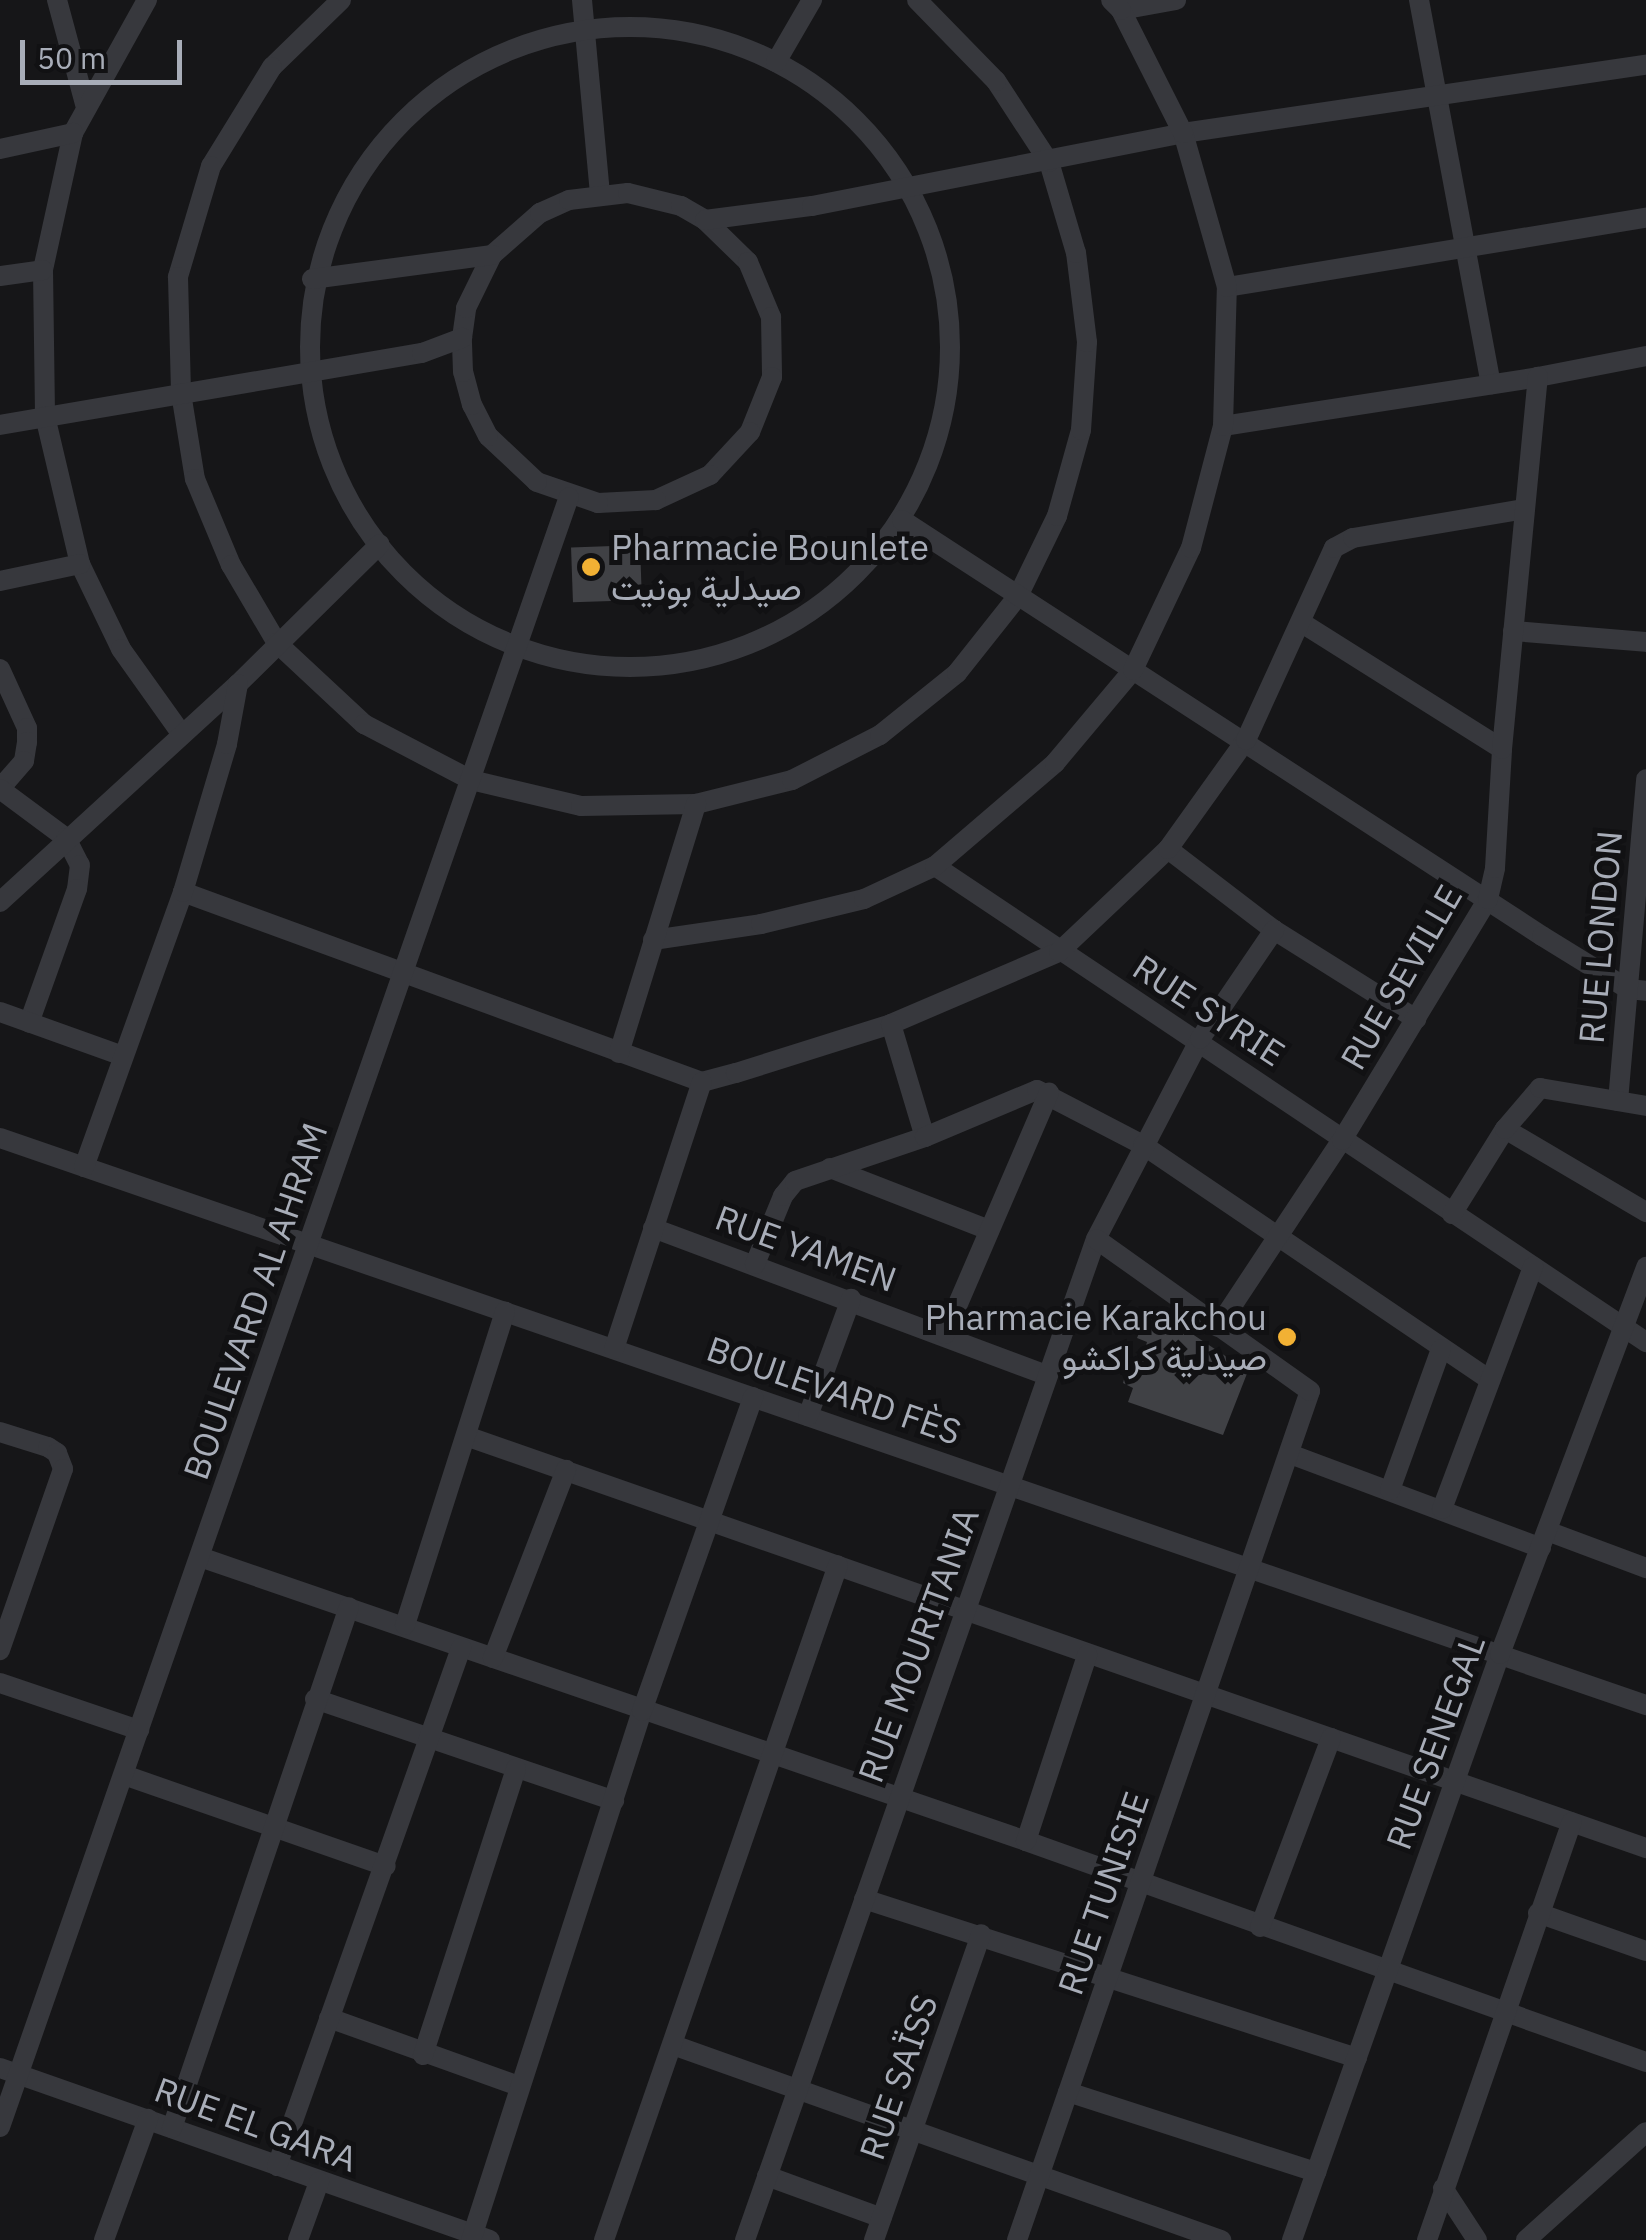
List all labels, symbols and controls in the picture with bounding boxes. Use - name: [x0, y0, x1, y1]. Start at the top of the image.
- scale bar: [25, 20, 188, 82]
- text: 50 m: [37, 38, 106, 77]
- place label: Pharmacie Bounlete صيدلية بونيت: [611, 526, 929, 608]
- marker: Pharmacie Bounlete صيدلية بونيت: [580, 556, 602, 578]
- street label: RUE LONDON: [1570, 829, 1630, 1045]
- street label: RUE SEVILLE: [1331, 877, 1471, 1077]
- street label: RUE SYRIE: [1125, 946, 1293, 1074]
- street label: BOULEVARD AL AHRAM: [174, 1117, 336, 1485]
- street label: RUE YAMEN: [710, 1196, 902, 1300]
- place label: Pharmacie Karakchou صيدلية كراكشو: [925, 1296, 1267, 1378]
- marker: Pharmacie Karakchou صيدلية كراكشو: [1276, 1326, 1298, 1348]
- street label: BOULEVARD FÈS: [702, 1327, 966, 1453]
- street label: RUE MOURITANIA: [849, 1502, 987, 1788]
- street label: RUE SENEGAL: [1377, 1629, 1493, 1855]
- street label: RUE TUNISIE: [1049, 1786, 1157, 2000]
- street label: RUE SAÏSS: [850, 1989, 946, 2165]
- street label: RUE EL GARA: [149, 2068, 363, 2180]

